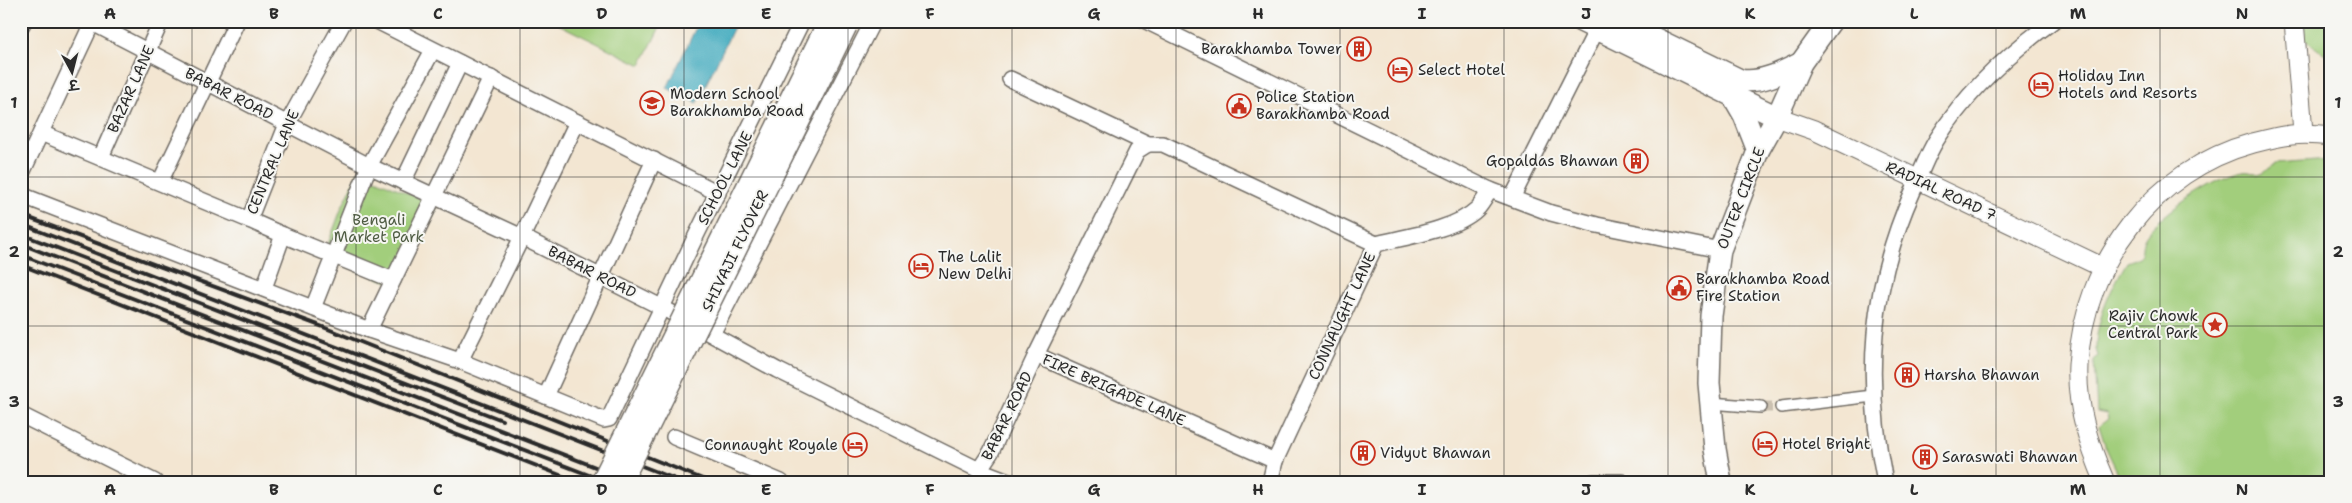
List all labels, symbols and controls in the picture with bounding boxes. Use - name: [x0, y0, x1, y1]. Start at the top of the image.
- text: A: [104, 3, 116, 24]
- text: B: [269, 3, 279, 24]
- text: C: [433, 3, 443, 24]
- text: D: [596, 3, 608, 24]
- text: E: [761, 3, 771, 24]
- text: F: [925, 3, 935, 24]
- text: G: [1088, 3, 1101, 24]
- text: H: [1252, 3, 1264, 24]
- text: I: [1418, 3, 1427, 24]
- text: J: [1581, 3, 1591, 24]
- text: K: [1745, 3, 1756, 24]
- text: L: [1910, 3, 1919, 24]
- text: M: [2070, 3, 2087, 24]
- text: N: [2236, 3, 2248, 24]
- building icon: Barakhamba Tower: [1346, 36, 1372, 62]
- place label: Barakhamba Tower: [1201, 39, 1342, 59]
- street label: BAZAR LANE: [103, 42, 159, 136]
- north arrow: [48, 48, 98, 98]
- hotel icon: Select Hotel: [1387, 57, 1413, 83]
- place label: Select Hotel: [1418, 60, 1505, 80]
- street label: BABAR ROAD: [181, 63, 277, 125]
- place label: Holiday Inn Hotels and Resorts: [2058, 66, 2197, 103]
- hotel icon: Holiday Inn Hotels and Resorts: [2028, 72, 2054, 98]
- text: उ: [66, 75, 81, 95]
- place label: Modern School Barakhamba Road: [670, 84, 804, 121]
- place label: Police Station Barakhamba Road: [1256, 87, 1390, 124]
- school or university icon: Modern School Barakhamba Road: [639, 90, 665, 116]
- text: 1: [10, 92, 18, 113]
- text: 1: [2334, 92, 2342, 113]
- public building icon: Police Station Barakhamba Road: [1226, 93, 1252, 119]
- street label: CENTRAL LANE: [242, 107, 304, 217]
- street label: SCHOOL LANE: [693, 128, 757, 228]
- street label: OUTER CIRCLE: [1712, 144, 1770, 252]
- building icon: Gopaldas Bhawan: [1623, 148, 1649, 174]
- place label: Gopaldas Bhawan: [1486, 151, 1618, 171]
- street label: RADIAL ROAD 7: [1882, 157, 2000, 225]
- street label: SHIVAJI FLYOVER: [697, 187, 773, 315]
- park label: Bengali Market Park: [334, 210, 424, 247]
- text: 2: [8, 241, 20, 262]
- street label: BABAR ROAD: [544, 241, 640, 303]
- text: 2: [2332, 241, 2344, 262]
- place label: The Lalit New Delhi: [938, 247, 1012, 284]
- street label: CONNAUGHT LANE: [1304, 249, 1380, 383]
- hotel icon: The Lalit New Delhi: [908, 253, 934, 279]
- place label: Barakhamba Road Fire Station: [1696, 269, 1830, 306]
- public building icon: Barakhamba Road Fire Station: [1666, 275, 1692, 301]
- place label: Rajiv Chowk Central Park: [2108, 306, 2198, 343]
- place icon: Rajiv Chowk Central Park: [2202, 312, 2228, 338]
- street label: FIRE BRIGADE LANE: [1039, 349, 1189, 431]
- building icon: Harsha Bhawan: [1894, 362, 1920, 388]
- place label: Harsha Bhawan: [1924, 365, 2039, 385]
- street label: BABAR ROAD: [977, 368, 1037, 464]
- text: 3: [8, 391, 20, 412]
- text: 3: [2332, 391, 2344, 412]
- hotel icon: Hotel Bright: [1752, 431, 1778, 457]
- hotel icon: Connaught Royale: [842, 432, 868, 458]
- place label: Hotel Bright: [1782, 434, 1870, 454]
- place label: Connaught Royale: [704, 435, 838, 455]
- building icon: Vidyut Bhawan: [1350, 440, 1376, 466]
- place label: Vidyut Bhawan: [1380, 443, 1491, 463]
- building icon: Saraswati Bhawan: [1912, 444, 1938, 470]
- place label: Saraswati Bhawan: [1942, 447, 2078, 467]
- text: A: [104, 479, 116, 500]
- text: B: [269, 479, 279, 500]
- text: C: [433, 479, 443, 500]
- text: D: [596, 479, 608, 500]
- text: E: [761, 479, 771, 500]
- text: F: [925, 479, 935, 500]
- text: G: [1088, 479, 1101, 500]
- text: H: [1252, 479, 1264, 500]
- text: I: [1418, 479, 1427, 500]
- text: J: [1581, 479, 1591, 500]
- text: K: [1745, 479, 1756, 500]
- text: L: [1910, 479, 1919, 500]
- text: M: [2070, 479, 2087, 500]
- text: N: [2236, 479, 2248, 500]

